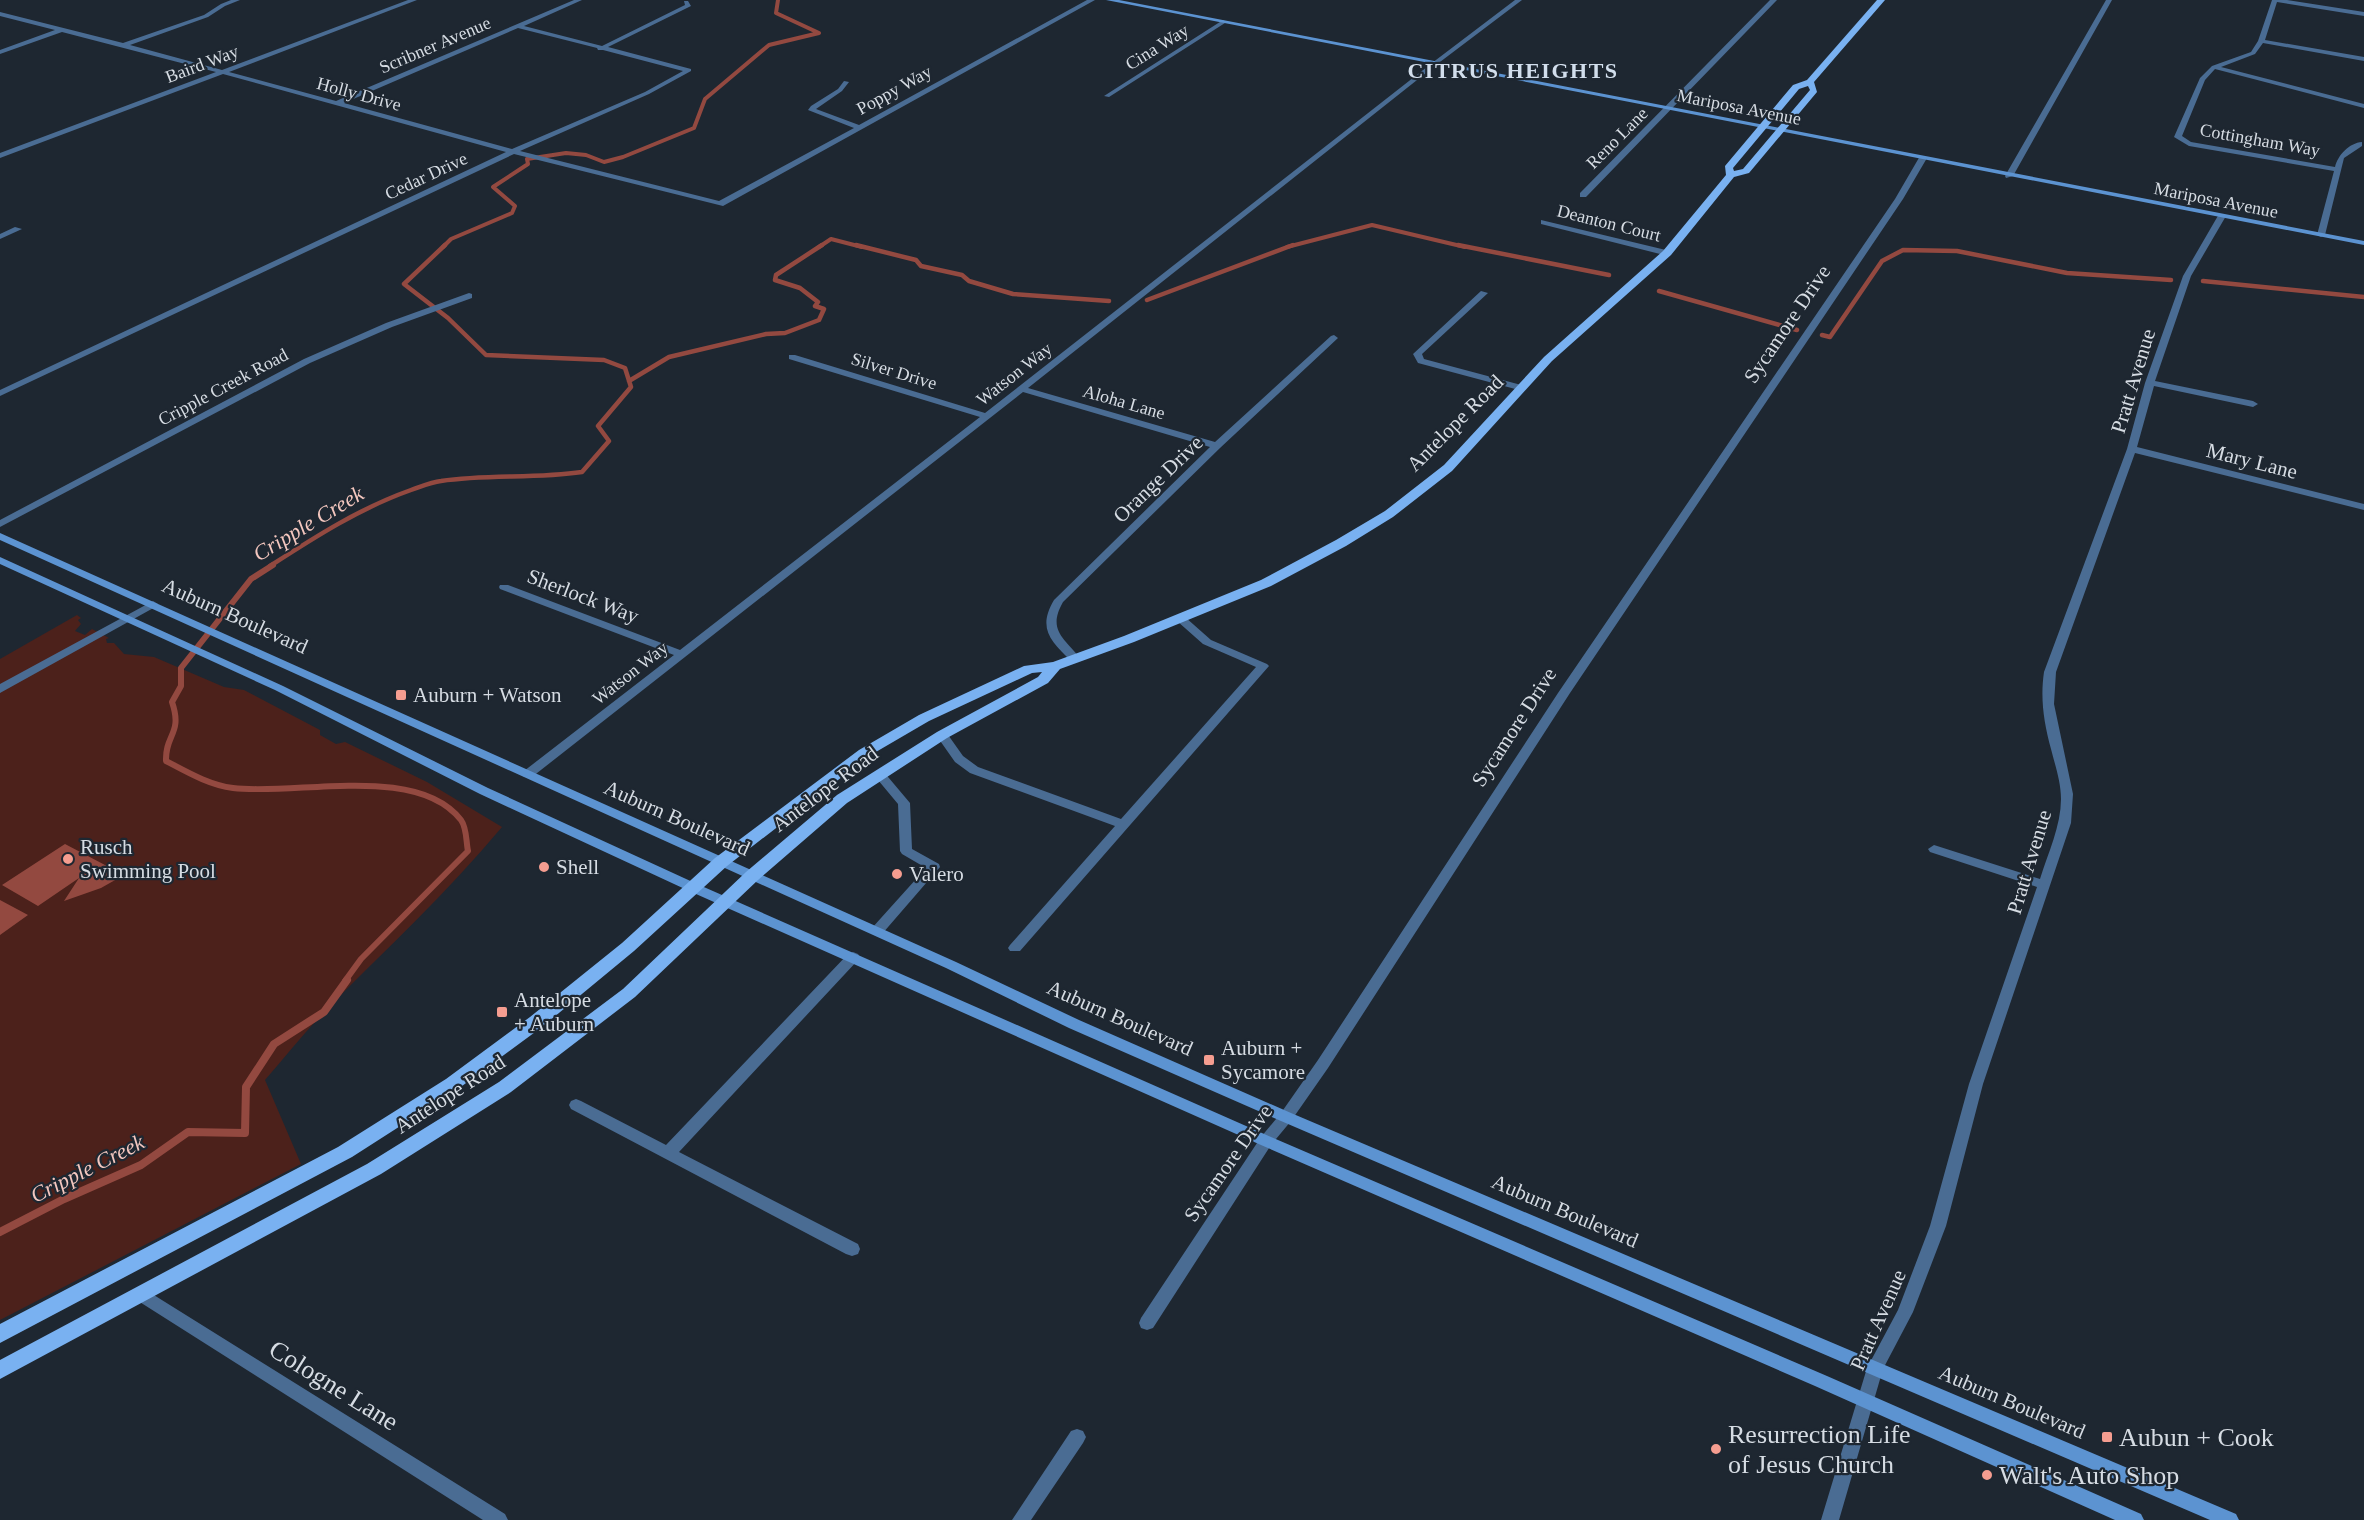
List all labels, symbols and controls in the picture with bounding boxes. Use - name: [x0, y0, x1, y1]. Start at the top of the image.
- street label: Scribner Avenue: [376, 13, 494, 77]
- street label: Cina Way: [1122, 20, 1192, 74]
- street label: Baird Way: [163, 41, 241, 87]
- district label: CITRUS HEIGHTS: [1407, 58, 1619, 83]
- street label: Poppy Way: [853, 61, 935, 119]
- street label: Holly Drive: [315, 73, 403, 115]
- street label: Mariposa Avenue: [1675, 85, 1803, 129]
- street label: Reno Lane: [1582, 103, 1652, 173]
- street label: Cottingham Way: [2198, 120, 2322, 160]
- street label: Cedar Drive: [382, 148, 470, 204]
- street label: Mariposa Avenue: [2152, 178, 2280, 222]
- street label: Deanton Court: [1555, 200, 1663, 246]
- street label: Sycamore Drive: [1739, 260, 1835, 388]
- street label: Pratt Avenue: [2106, 326, 2160, 436]
- street label: Watson Way: [972, 338, 1056, 410]
- street label: Cripple Creek Road: [155, 344, 291, 430]
- street label: Silver Drive: [849, 349, 939, 393]
- street label: Antelope Road: [1402, 369, 1509, 476]
- street label: Aloha Lane: [1081, 381, 1167, 423]
- street label: Orange Drive: [1108, 430, 1208, 528]
- street label: Mary Lane: [2204, 438, 2300, 484]
- water label: Cripple Creek: [248, 480, 369, 566]
- street label: Sherlock Way: [524, 564, 643, 628]
- street label: Auburn Boulevard: [158, 573, 312, 659]
- street label: Watson Way: [588, 637, 672, 709]
- street label: Sycamore Drive: [1467, 663, 1561, 791]
- place label: Auburn + Watson: [413, 683, 562, 707]
- marker: Auburn + Watson: [394, 688, 408, 702]
- street label: Antelope Road: [767, 741, 883, 837]
- street label: Auburn Boulevard: [600, 775, 754, 861]
- street label: Pratt Avenue: [2002, 807, 2056, 917]
- place label: Rusch Swimming Pool: [80, 835, 216, 883]
- marker: Rusch Swimming Pool: [61, 852, 75, 866]
- place label: Shell: [556, 855, 599, 879]
- marker: Shell: [537, 860, 551, 874]
- place label: Valero: [909, 862, 964, 886]
- marker: Valero: [890, 867, 904, 881]
- street label: Auburn Boulevard: [1043, 975, 1197, 1061]
- place label: Antelope + Auburn: [514, 988, 595, 1036]
- marker: Antelope + Auburn: [495, 1005, 509, 1019]
- place label: Auburn + Sycamore: [1221, 1036, 1305, 1084]
- street label: Antelope Road: [390, 1049, 510, 1139]
- marker: Auburn + Sycamore: [1202, 1053, 1216, 1067]
- street label: Sycamore Drive: [1179, 1100, 1277, 1226]
- water label: Cripple Creek: [26, 1129, 149, 1208]
- street label: Auburn Boulevard: [1488, 1169, 1642, 1253]
- street label: Pratt Avenue: [1845, 1266, 1911, 1374]
- street label: Cologne Lane: [264, 1334, 404, 1437]
- street label: Auburn Boulevard: [1935, 1360, 2089, 1444]
- place label: Resurrection Life of Jesus Church: [1728, 1420, 1911, 1479]
- place label: Aubun + Cook: [2119, 1423, 2274, 1452]
- marker: Aubun + Cook: [2100, 1430, 2114, 1444]
- marker: Resurrection Life of Jesus Church: [1709, 1442, 1723, 1456]
- place label: Walt's Auto Shop: [1999, 1461, 2179, 1490]
- marker: Walt's Auto Shop: [1980, 1468, 1994, 1482]

